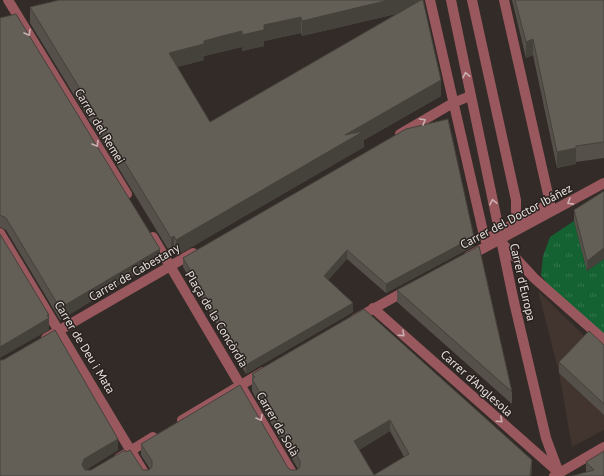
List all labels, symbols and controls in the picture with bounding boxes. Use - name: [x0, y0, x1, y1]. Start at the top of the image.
- one-way arrow: [24, 29, 31, 36]
- one-way arrow: [462, 72, 471, 78]
- street label: Carrer del Remei: [72, 86, 128, 166]
- one-way arrow: [418, 118, 426, 125]
- one-way arrow: [91, 140, 99, 147]
- street label: Carrer del Doctor Ibáñez: [457, 180, 575, 252]
- one-way arrow: [567, 197, 574, 204]
- one-way arrow: [489, 199, 497, 205]
- street label: Carrer de Cabestany: [86, 240, 182, 304]
- street label: Carrer d'Europa: [507, 242, 539, 322]
- street label: Plaça de la Concòrdia: [182, 268, 252, 370]
- street label: Carrer de Deu i Mata: [51, 298, 119, 396]
- one-way arrow: [398, 329, 405, 336]
- street label: Carrer d'Anglesola: [438, 347, 516, 419]
- street label: Carrer de Solà: [253, 389, 303, 459]
- one-way arrow: [256, 414, 263, 421]
- one-way arrow: [495, 416, 503, 423]

